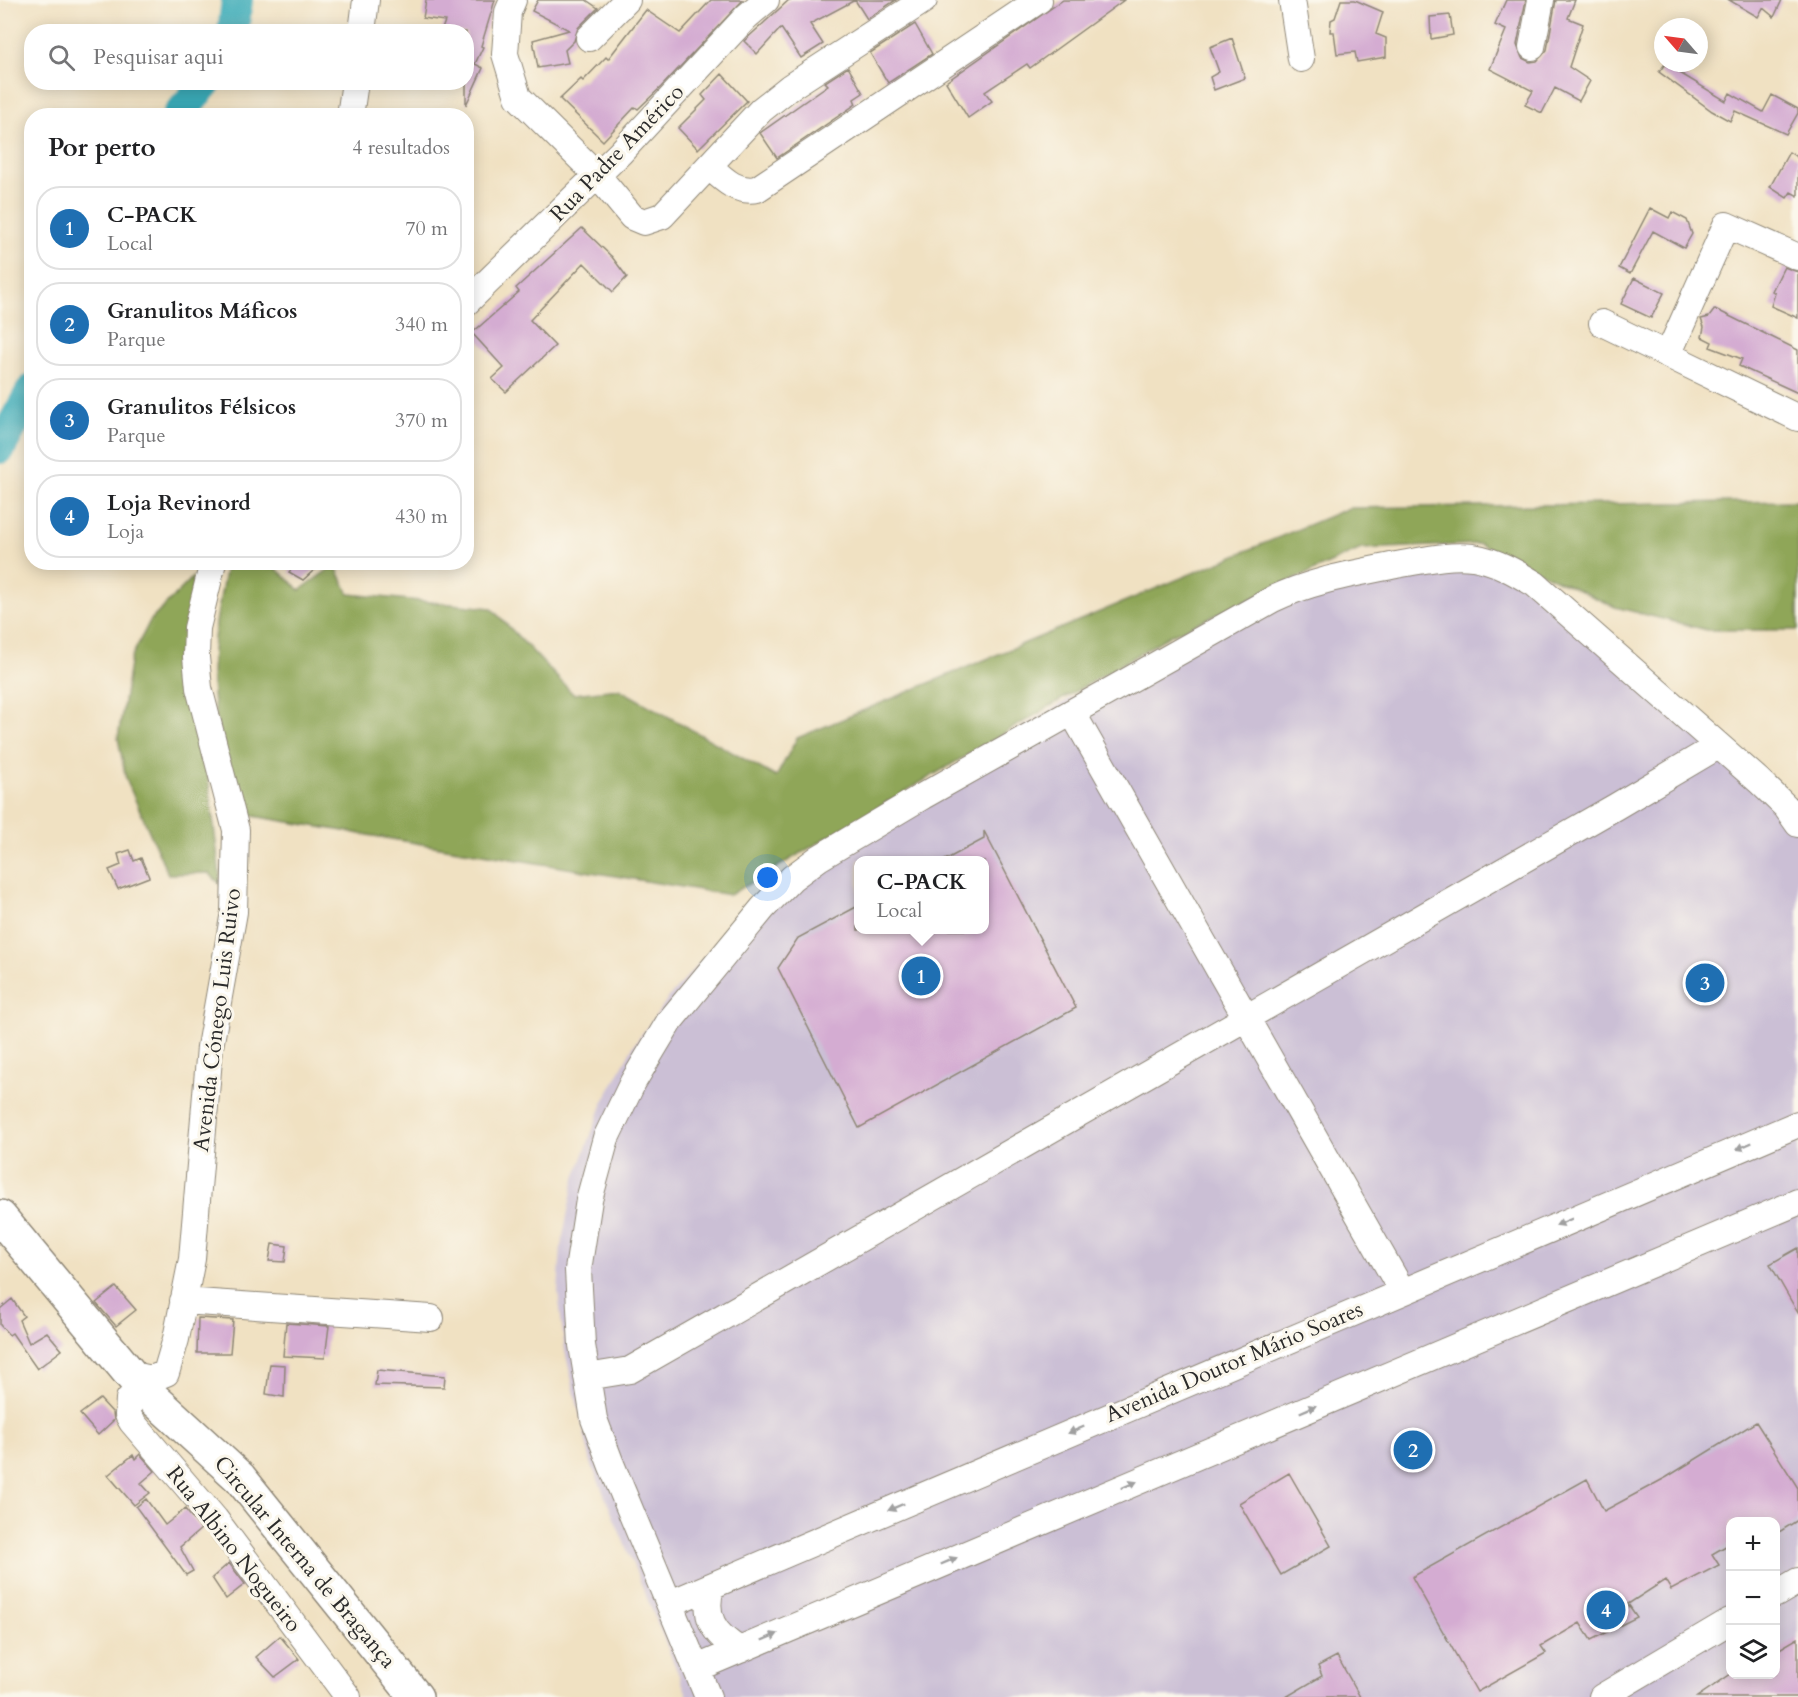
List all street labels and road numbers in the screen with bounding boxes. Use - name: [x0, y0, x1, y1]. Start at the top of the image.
- street label: Rua Padre Américo: [543, 77, 691, 229]
- street label: Avenida Cónego Luis Ruivo: [186, 886, 248, 1153]
- street label: Avenida Doutor Mário Soares: [1101, 1294, 1367, 1430]
- street label: Circular Interna de Bragança: [207, 1449, 403, 1675]
- street label: Rua Albino Nogueiro: [160, 1460, 309, 1638]

